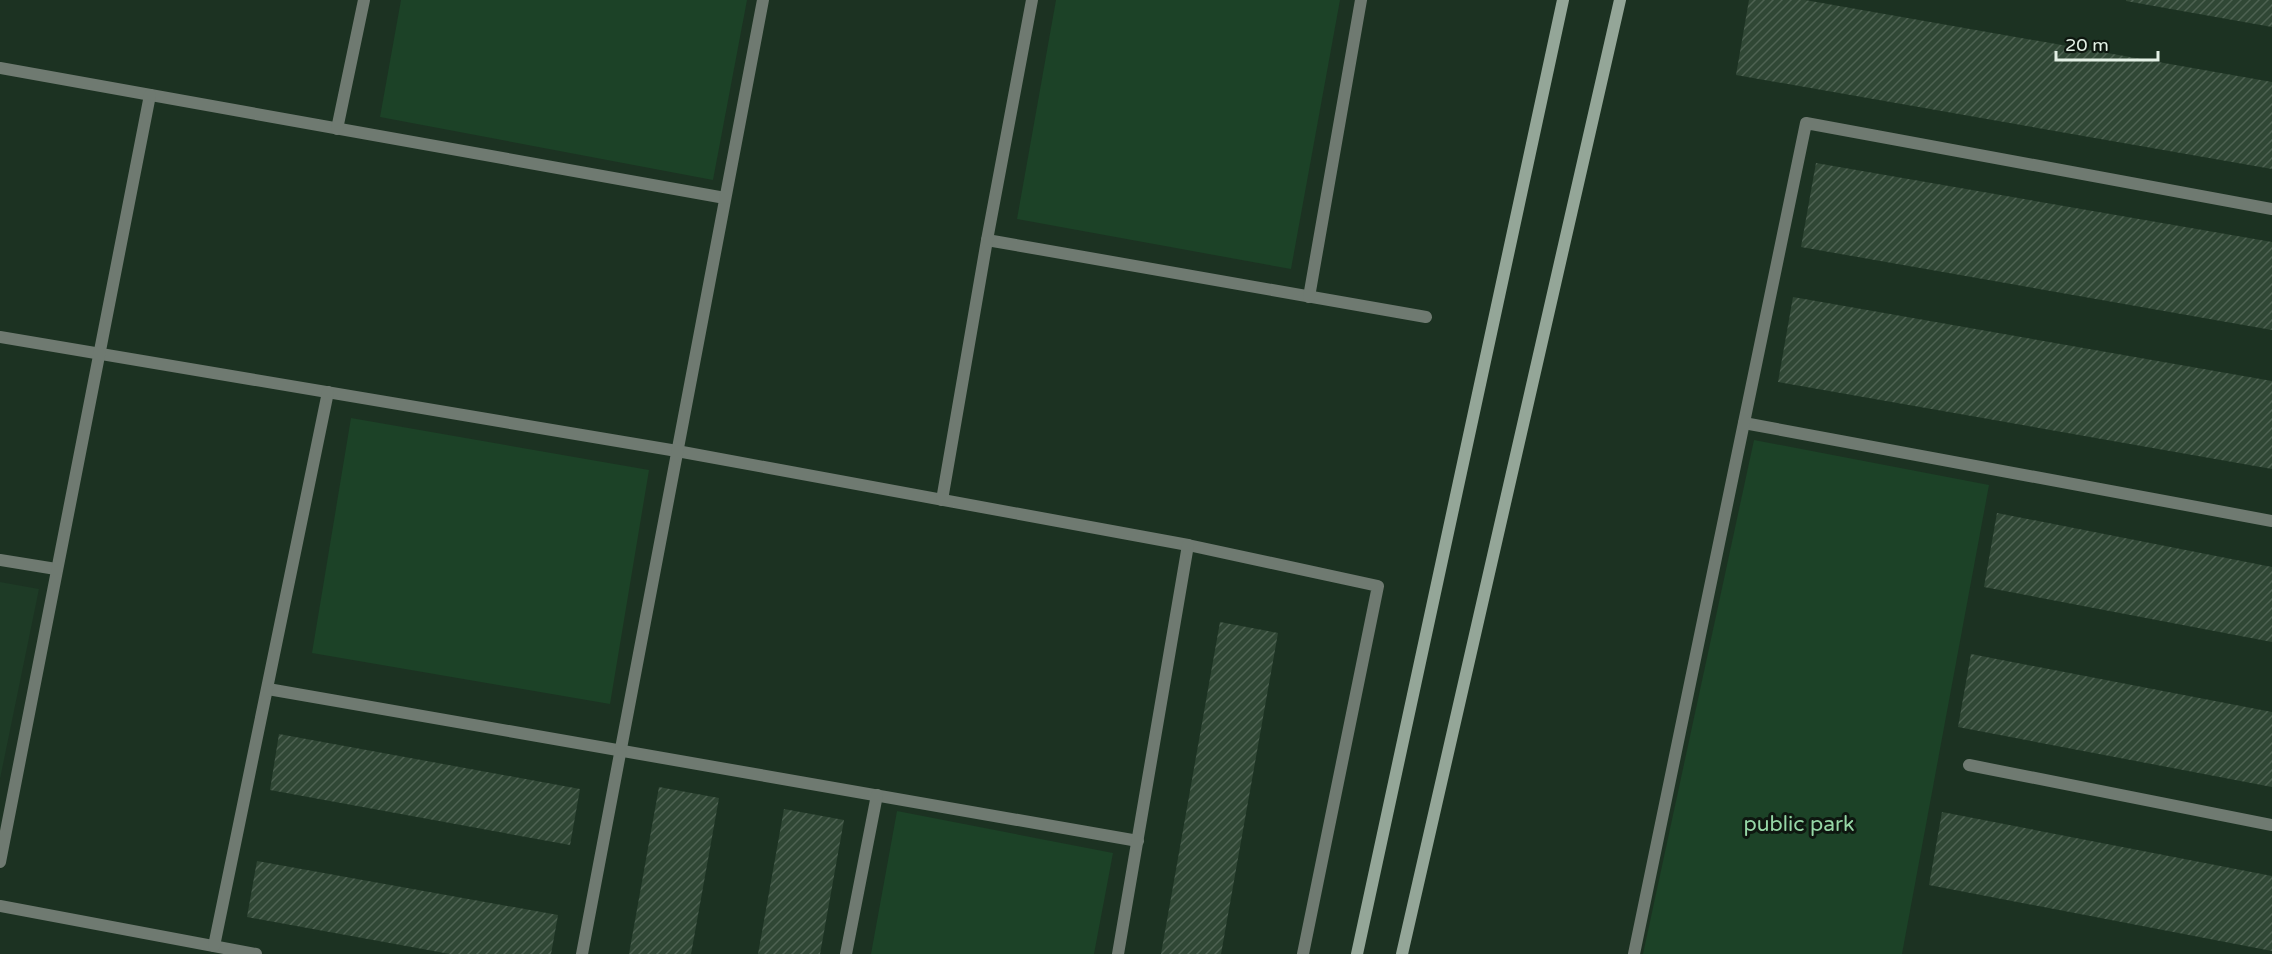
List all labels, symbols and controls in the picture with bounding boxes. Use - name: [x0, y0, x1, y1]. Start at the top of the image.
- scale bar: [2056, 24, 2158, 62]
- text: 20 m: [2065, 34, 2109, 56]
- park label: public park: [1744, 812, 1854, 837]

